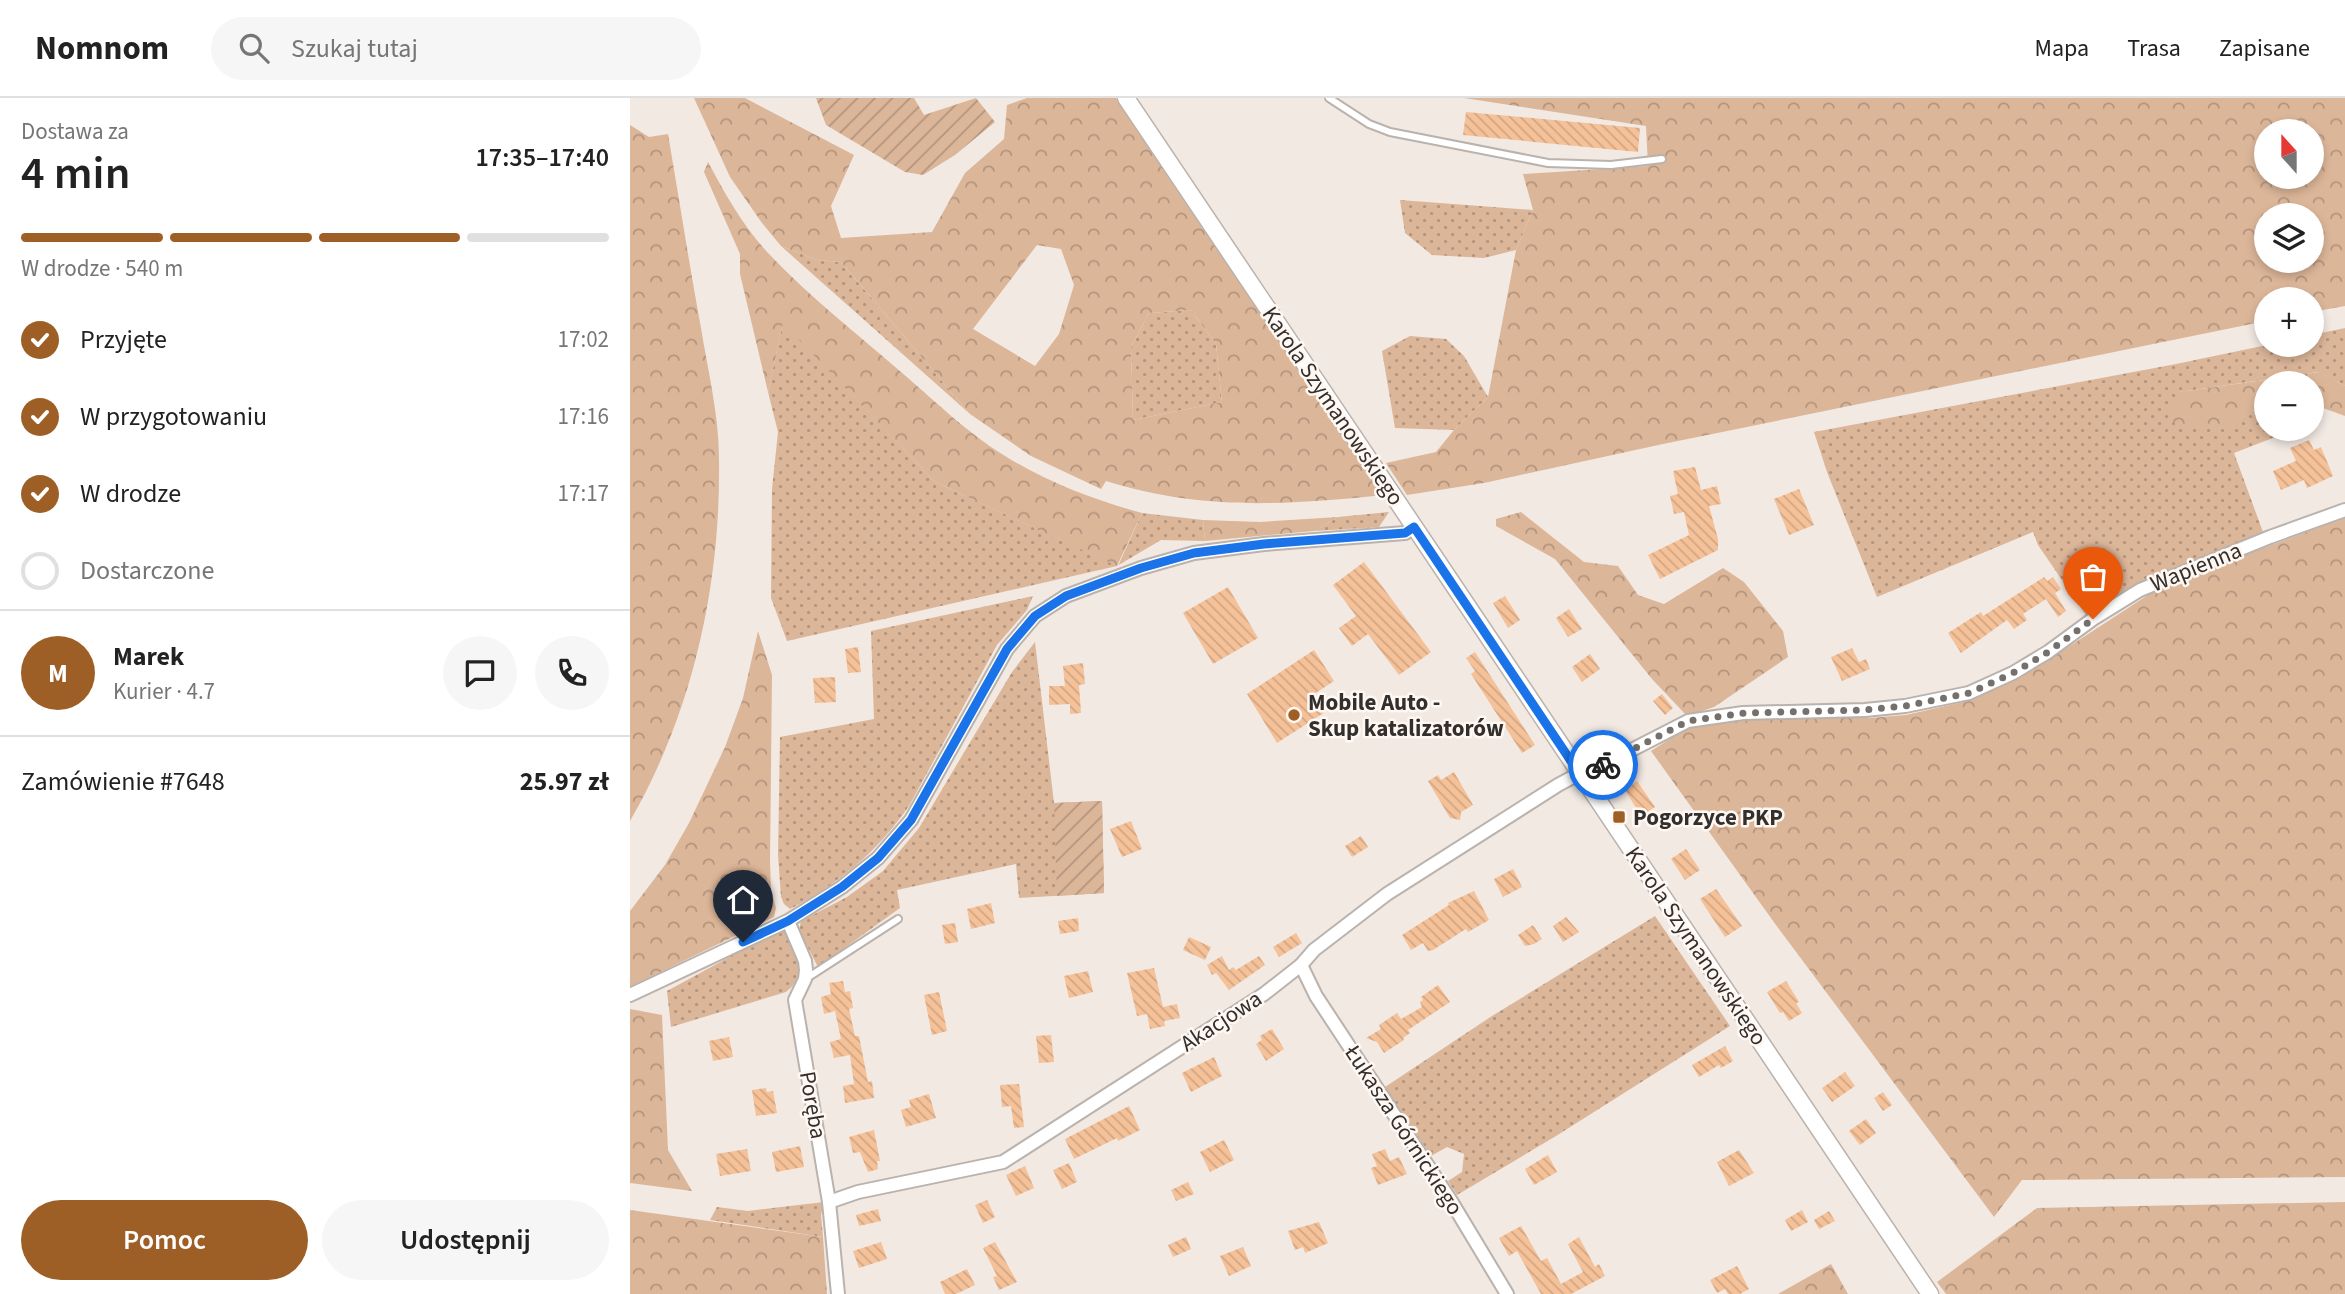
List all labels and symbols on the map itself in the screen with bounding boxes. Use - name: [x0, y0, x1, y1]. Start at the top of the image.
- north arrow: [2254, 119, 2324, 189]
- street label: Karola Szymanowskiego: [1254, 300, 1412, 512]
- street label: Wapienna: [2145, 534, 2247, 600]
- pin: [2063, 547, 2123, 619]
- place label: Mobile Auto - Skup katalizatorów: [1308, 686, 1504, 745]
- marker: Mobile Auto - Skup katalizatorów: [1286, 707, 1302, 723]
- courier: [1568, 730, 1638, 800]
- place label: Pogorzyce PKP: [1633, 801, 1783, 834]
- marker: Pogorzyce PKP: [1611, 809, 1627, 825]
- street label: Karola Szymanowskiego: [1617, 840, 1775, 1052]
- pin: [713, 870, 773, 942]
- street label: Akacjowa: [1174, 982, 1268, 1060]
- street label: Łukasza Górnickiego: [1336, 1038, 1471, 1222]
- street label: Poręba: [791, 1069, 835, 1141]

